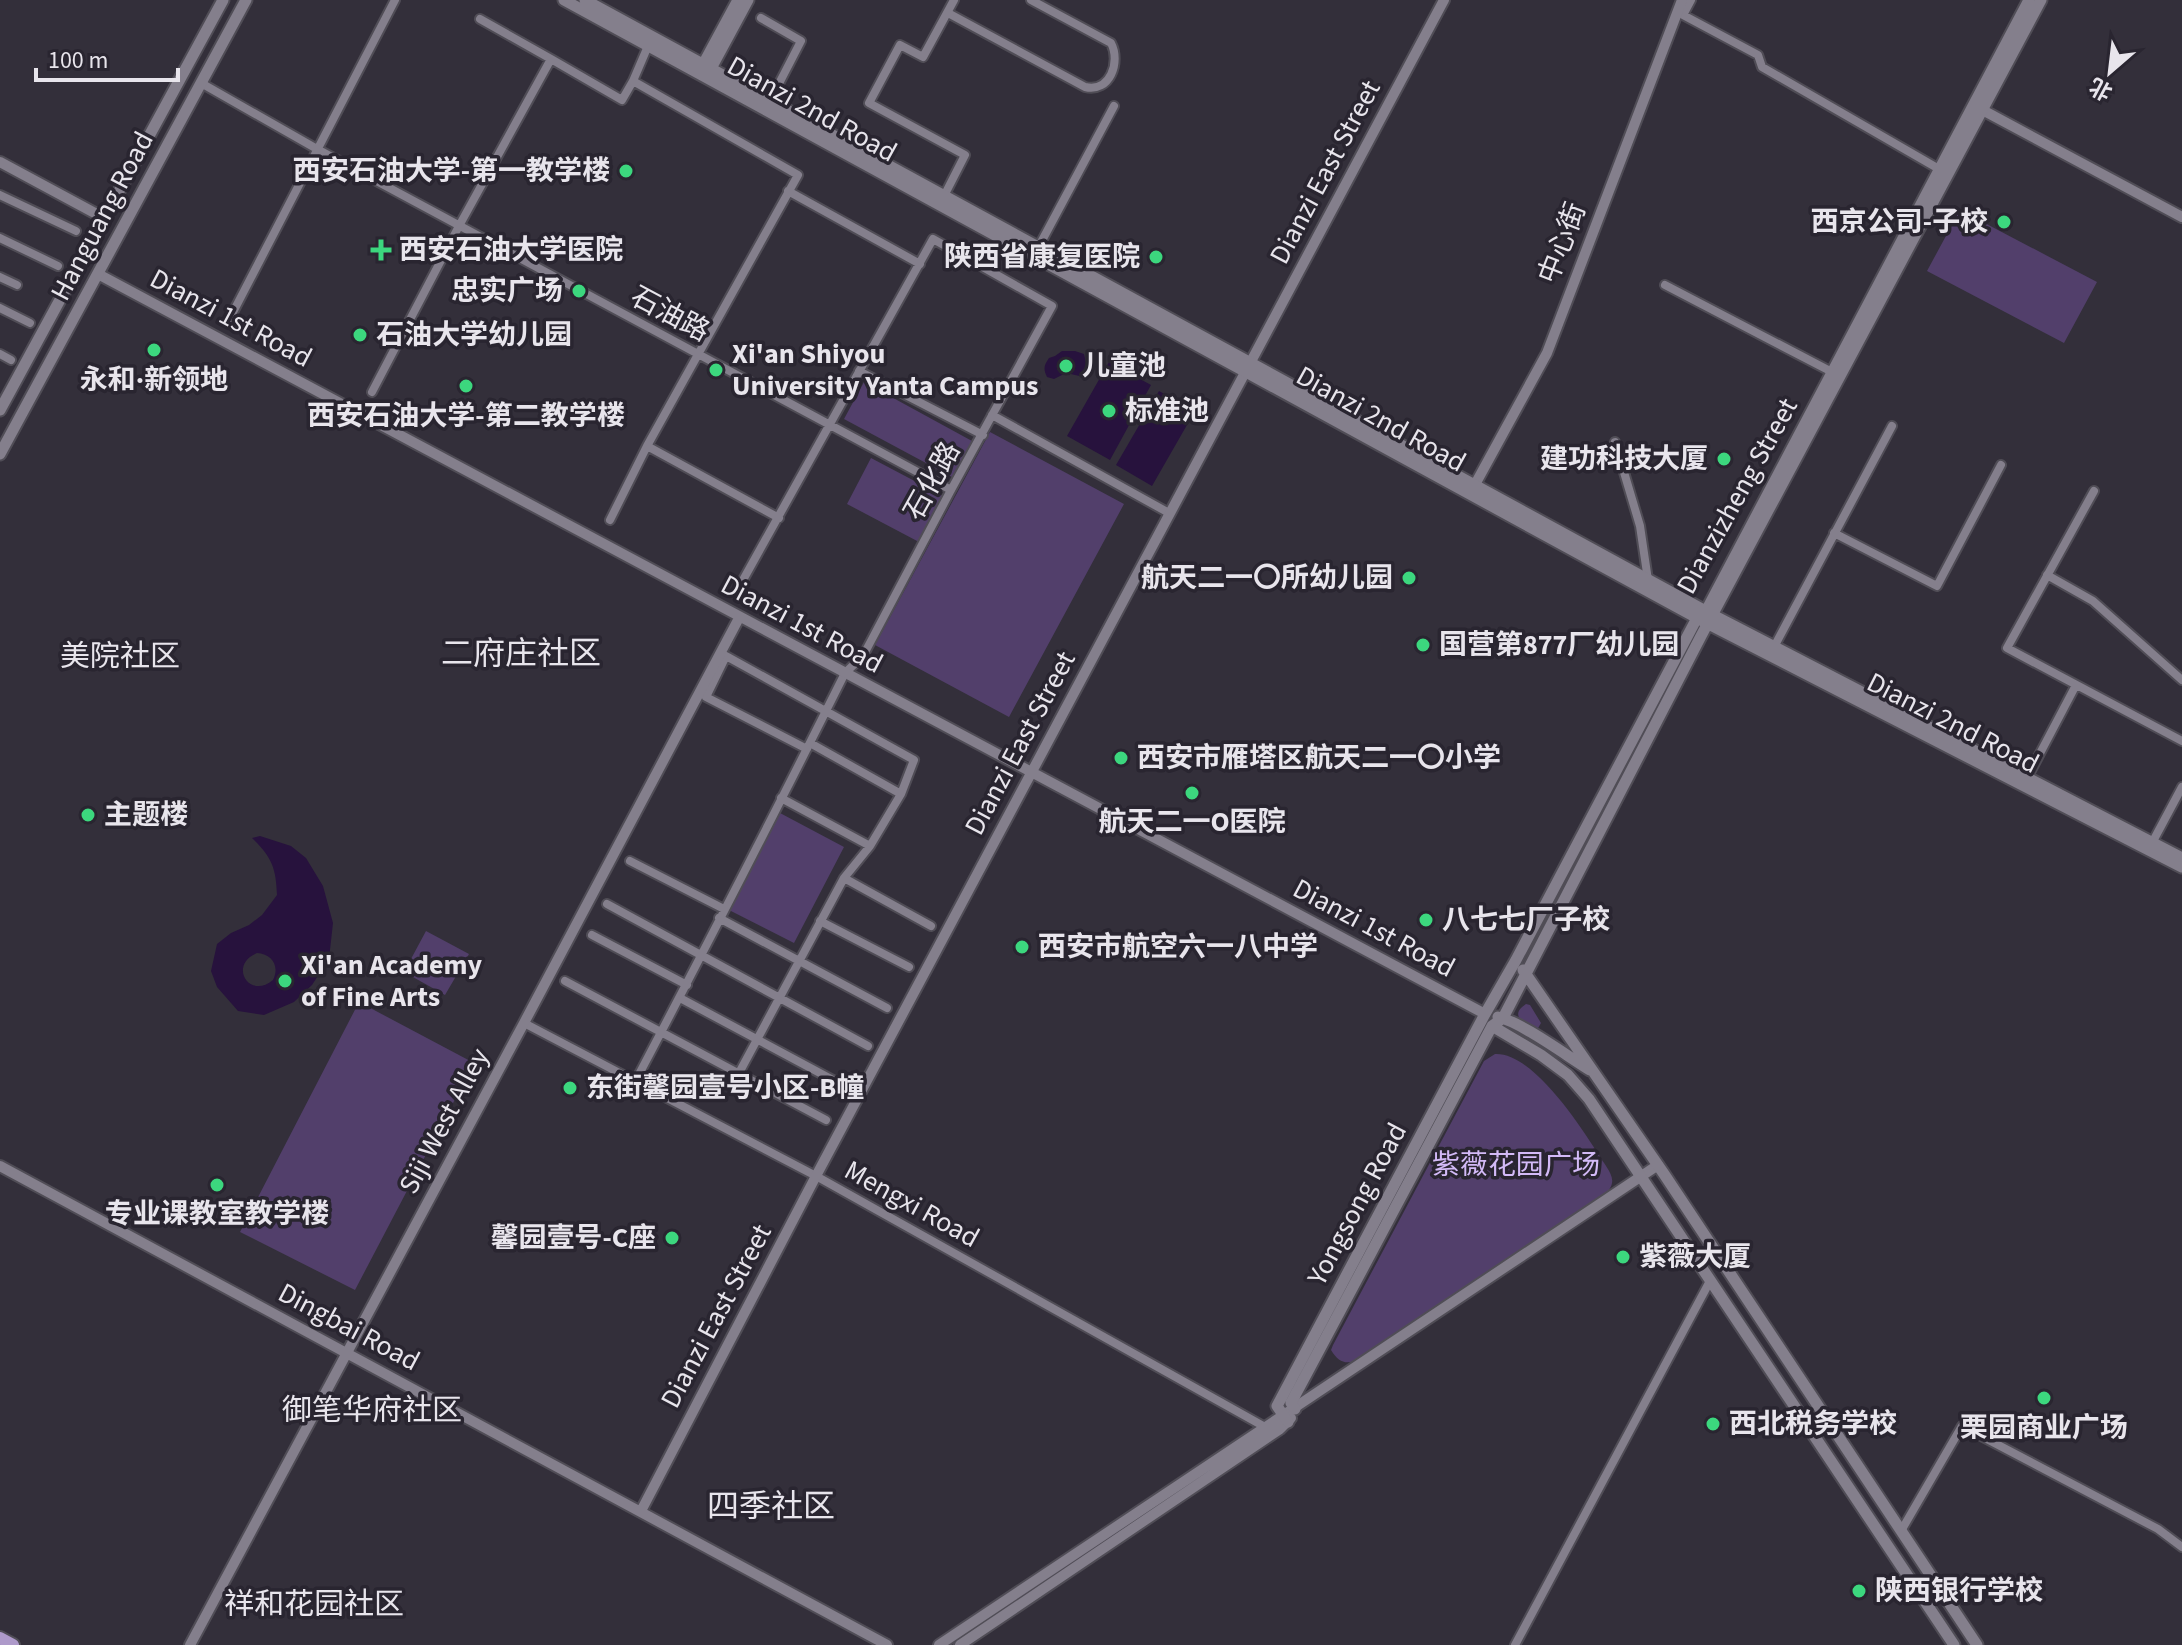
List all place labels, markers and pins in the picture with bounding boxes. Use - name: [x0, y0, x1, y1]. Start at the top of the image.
- place label: 西安石油大学-第一教学楼: [293, 151, 610, 191]
- marker: 西安石油大学-第一教学楼: [617, 162, 635, 180]
- place label: 西京公司-子校: [1811, 202, 1988, 242]
- marker: 西京公司-子校: [1995, 213, 2013, 231]
- place label: 西安石油大学医院: [399, 230, 623, 270]
- place label: 陕西省康复医院: [944, 237, 1140, 277]
- marker: 西安石油大学医院: [370, 239, 392, 261]
- marker: 陕西省康复医院: [1147, 248, 1165, 266]
- place label: 忠实广场: [451, 271, 563, 311]
- marker: 忠实广场: [570, 282, 588, 300]
- place label: 石油大学幼儿园: [376, 315, 572, 355]
- marker: 石油大学幼儿园: [351, 326, 369, 344]
- place label: Xi'an Shiyou University Yanta Campus: [732, 334, 1038, 406]
- marker: 永和·新领地: [145, 341, 163, 359]
- place label: 儿童池: [1082, 346, 1166, 386]
- marker: 儿童池: [1057, 357, 1075, 375]
- place label: 永和·新领地: [80, 360, 228, 400]
- marker: Xi'an Shiyou University Yanta Campus: [707, 361, 725, 379]
- marker: 西安石油大学-第二教学楼: [457, 377, 475, 395]
- place label: 标准池: [1125, 391, 1209, 431]
- place label: 西安石油大学-第二教学楼: [307, 396, 625, 436]
- marker: 标准池: [1100, 402, 1118, 420]
- place label: 建功科技大厦: [1540, 439, 1708, 479]
- marker: 建功科技大厦: [1715, 450, 1733, 468]
- place label: 航天二一〇所幼儿园: [1141, 558, 1393, 598]
- marker: 航天二一〇所幼儿园: [1400, 569, 1418, 587]
- place label: 国营第877厂幼儿园: [1439, 625, 1679, 665]
- marker: 国营第877厂幼儿园: [1414, 636, 1432, 654]
- place label: 西安市雁塔区航天二一〇小学: [1137, 738, 1501, 778]
- marker: 西安市雁塔区航天二一〇小学: [1112, 749, 1130, 767]
- marker: 航天二一O医院: [1183, 784, 1201, 802]
- place label: 主题楼: [104, 795, 188, 835]
- place label: 航天二一O医院: [1098, 802, 1286, 842]
- marker: 主题楼: [79, 806, 97, 824]
- place label: 八七七厂子校: [1442, 900, 1610, 940]
- marker: 八七七厂子校: [1417, 911, 1435, 929]
- place label: 西安市航空六一八中学: [1038, 927, 1318, 967]
- marker: 西安市航空六一八中学: [1013, 938, 1031, 956]
- place label: Xi'an Academy of Fine Arts: [301, 945, 483, 1017]
- marker: Xi'an Academy of Fine Arts: [276, 972, 294, 990]
- place label: 东街馨园壹号小区-B幢: [586, 1068, 864, 1108]
- marker: 东街馨园壹号小区-B幢: [561, 1079, 579, 1097]
- marker: 专业课教室教学楼: [208, 1176, 226, 1194]
- place label: 专业课教室教学楼: [105, 1194, 329, 1234]
- place label: 馨园壹号-C座: [490, 1218, 656, 1258]
- marker: 馨园壹号-C座: [663, 1229, 681, 1247]
- place label: 紫薇大厦: [1639, 1237, 1751, 1277]
- marker: 紫薇大厦: [1614, 1248, 1632, 1266]
- marker: 栗园商业广场: [2035, 1389, 2053, 1407]
- place label: 西北税务学校: [1729, 1404, 1897, 1444]
- place label: 栗园商业广场: [1960, 1408, 2128, 1448]
- marker: 西北税务学校: [1704, 1415, 1722, 1433]
- place label: 陕西银行学校: [1875, 1571, 2043, 1611]
- marker: 陕西银行学校: [1850, 1582, 1868, 1600]

